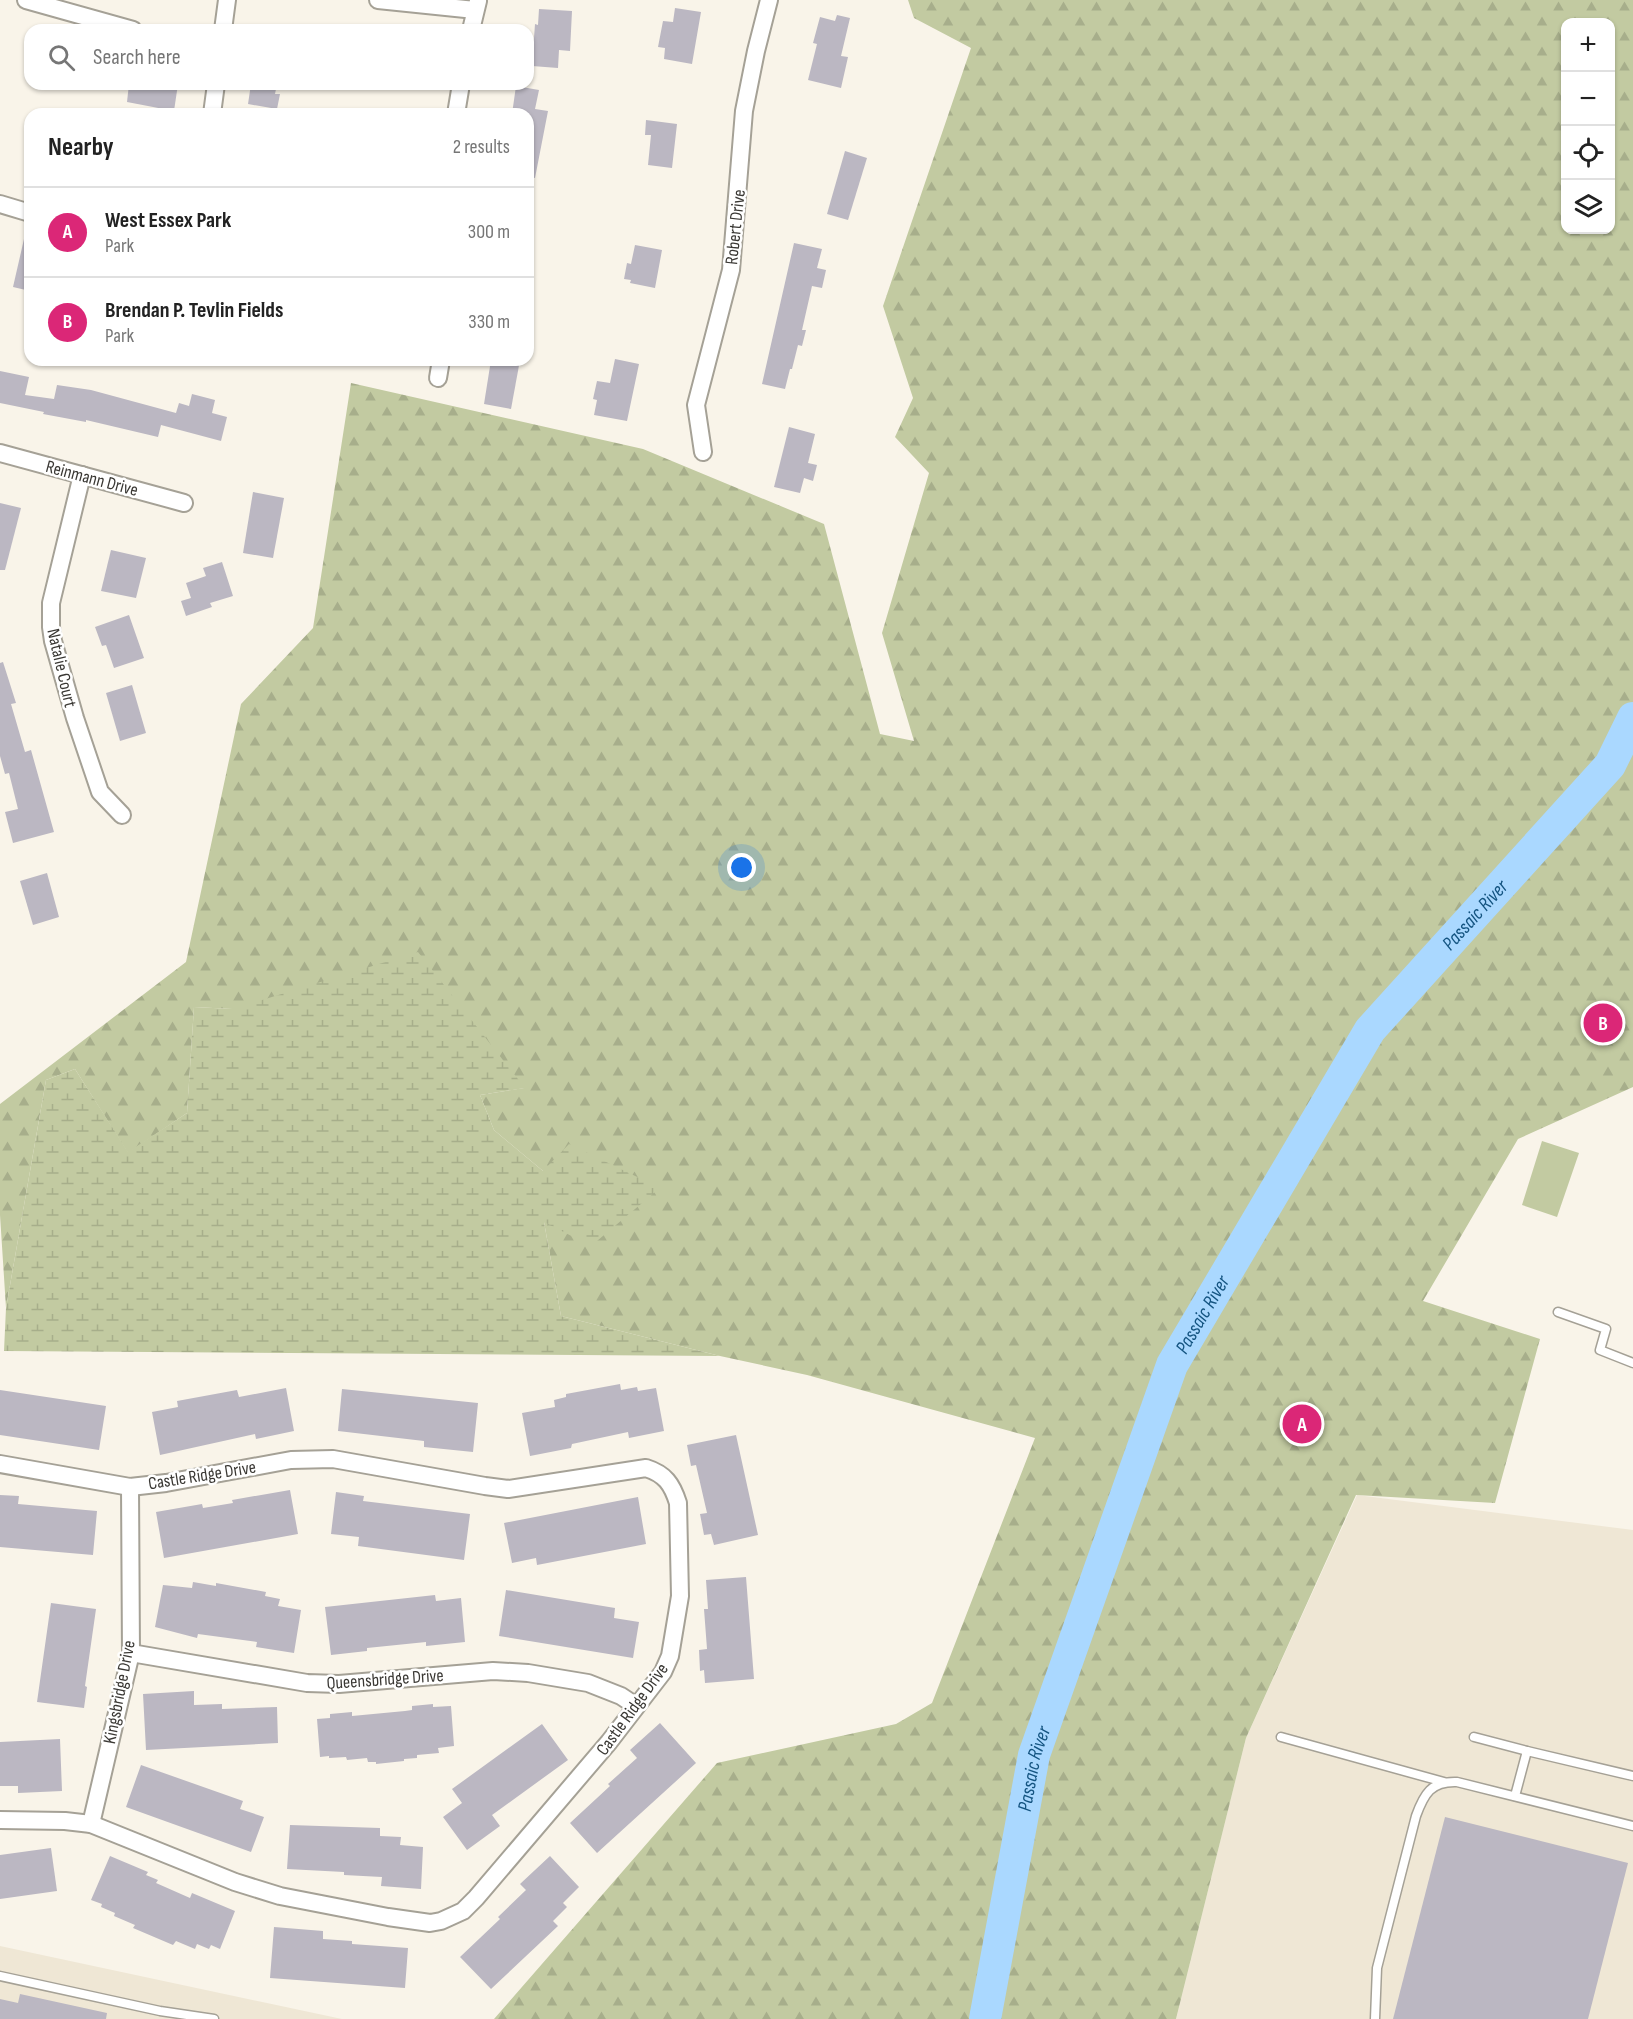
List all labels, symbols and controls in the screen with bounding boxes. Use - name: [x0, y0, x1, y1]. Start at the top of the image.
- map controls: [1561, 18, 1615, 234]
- button: +: [1561, 18, 1615, 72]
- search box: [24, 24, 534, 90]
- icon: search: [45, 41, 78, 74]
- text: Search here: [93, 44, 180, 71]
- button: −: [1561, 72, 1615, 126]
- button: locate: [1561, 126, 1615, 180]
- text: Nearby: [48, 132, 114, 163]
- text: 2 results: [453, 135, 510, 159]
- button: layers: [1561, 180, 1615, 234]
- street label: Robert Drive: [721, 188, 750, 266]
- text: West Essex Park: [105, 207, 231, 234]
- text: A: [63, 220, 72, 244]
- text: 300 m: [468, 220, 510, 244]
- text: Park: [105, 234, 134, 258]
- text: Brendan P. Tevlin Fields: [105, 297, 283, 324]
- text: B: [63, 310, 72, 334]
- text: 330 m: [468, 310, 510, 334]
- text: Park: [105, 324, 134, 348]
- street label: Reinmann Drive: [43, 456, 140, 501]
- street label: Natalie Court: [42, 627, 81, 710]
- your location: [727, 853, 756, 882]
- water label: Passaic River: [1437, 874, 1514, 955]
- pin: B: [1584, 1000, 1622, 1046]
- water label: Passaic River: [1170, 1270, 1236, 1358]
- pin: A: [1282, 1402, 1322, 1446]
- street label: Castle Ridge Drive: [147, 1457, 257, 1494]
- street label: Kingsbridge Drive: [99, 1639, 140, 1746]
- street label: Castle Ridge Drive: [592, 1659, 673, 1759]
- street label: Queensbridge Drive: [326, 1665, 444, 1694]
- water label: Passaic River: [1013, 1722, 1057, 1813]

